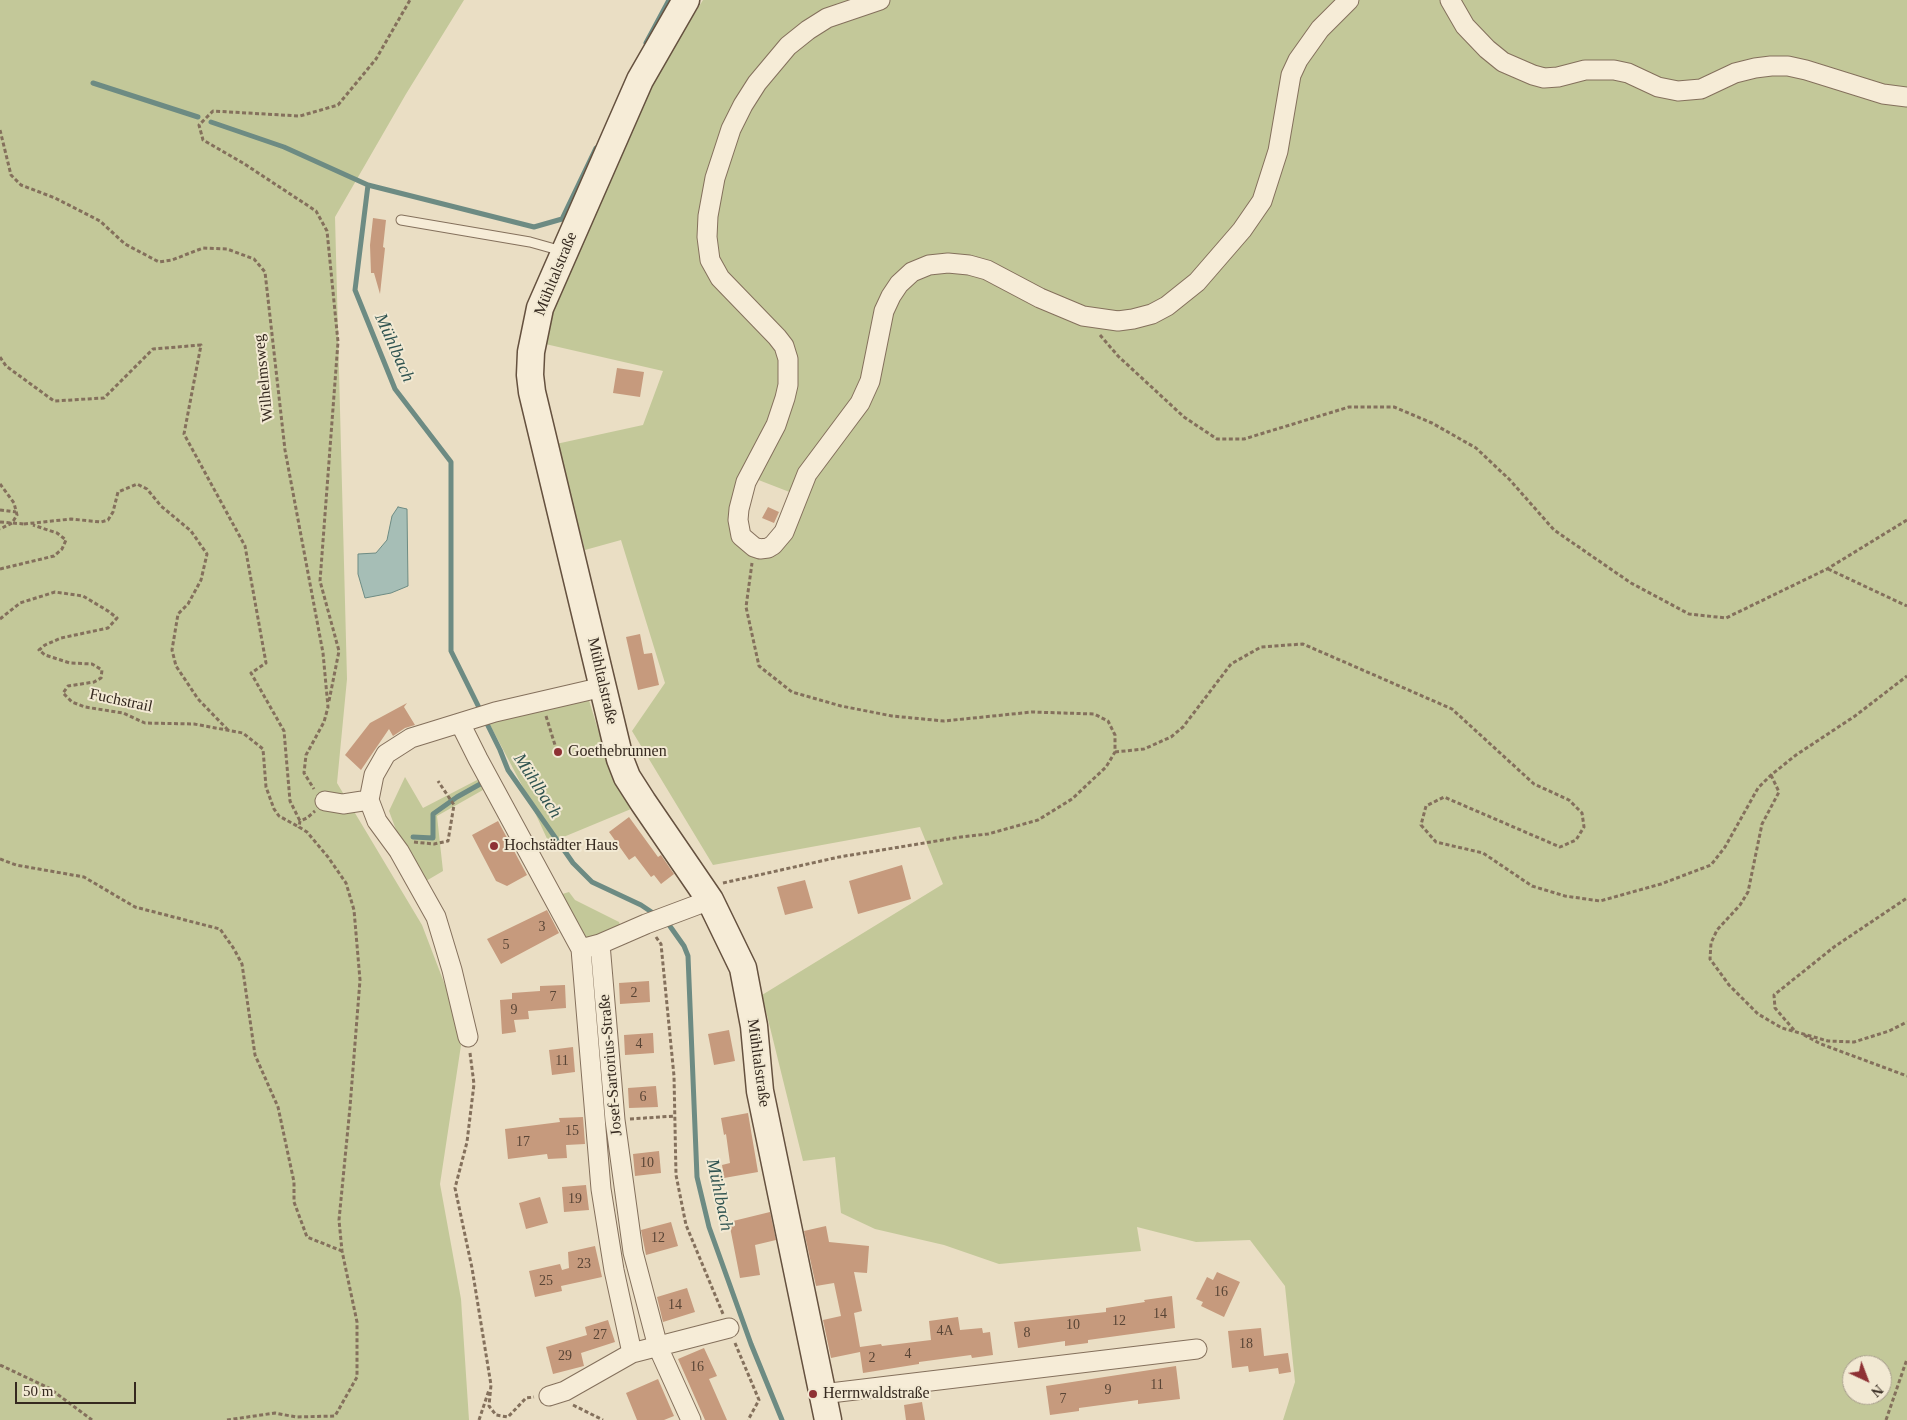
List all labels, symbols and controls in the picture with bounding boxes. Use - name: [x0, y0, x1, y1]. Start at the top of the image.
- street label: Mühltalstraße: [530, 229, 582, 319]
- water label: Mühlbach: [369, 310, 419, 386]
- street label: Wilhelmsweg: [250, 333, 278, 423]
- street label: Mühltalstraße: [583, 636, 621, 726]
- street label: Fuchstrail: [88, 685, 154, 717]
- place label: Goethebrunnen: [568, 742, 667, 762]
- marker: Goethebrunnen: [552, 746, 564, 758]
- water label: Mühlbach: [508, 750, 566, 822]
- place label: Hochstädter Haus: [504, 836, 618, 856]
- marker: Hochstädter Haus: [488, 840, 500, 852]
- house number: 3: [538, 919, 546, 935]
- house number: 5: [502, 937, 510, 953]
- house number: 2: [630, 985, 638, 1001]
- house number: 7: [550, 989, 556, 1005]
- street label: Josef-Sartorius-Straße: [595, 993, 627, 1137]
- house number: 9: [510, 1002, 518, 1018]
- street label: Mühltalstraße: [742, 1018, 774, 1108]
- house number: 4: [636, 1036, 642, 1052]
- house number: 11: [555, 1053, 569, 1069]
- house number: 6: [640, 1089, 646, 1105]
- house number: 15: [565, 1123, 579, 1139]
- house number: 17: [516, 1134, 530, 1150]
- house number: 10: [640, 1155, 654, 1171]
- water label: Mühlbach: [701, 1157, 737, 1233]
- house number: 19: [568, 1191, 582, 1207]
- house number: 12: [651, 1230, 665, 1246]
- house number: 23: [577, 1256, 591, 1272]
- house number: 25: [539, 1273, 553, 1289]
- house number: 16: [1214, 1284, 1228, 1300]
- house number: 14: [668, 1297, 682, 1313]
- house number: 14: [1153, 1306, 1167, 1322]
- house number: 12: [1112, 1313, 1126, 1329]
- house number: 10: [1066, 1317, 1080, 1333]
- house number: 4A: [936, 1323, 954, 1339]
- house number: 8: [1024, 1325, 1030, 1341]
- house number: 27: [593, 1327, 607, 1343]
- house number: 18: [1239, 1336, 1253, 1352]
- house number: 4: [904, 1346, 911, 1362]
- house number: 29: [558, 1348, 572, 1364]
- house number: 2: [869, 1350, 876, 1366]
- north arrow: [1842, 1355, 1892, 1405]
- house number: 16: [690, 1359, 704, 1375]
- scale bar: [18, 1372, 139, 1404]
- house number: 11: [1150, 1377, 1164, 1393]
- house number: 9: [1104, 1382, 1112, 1398]
- text: N: [1868, 1382, 1886, 1400]
- text: 50 m: [23, 1383, 53, 1399]
- place label: Herrnwaldstraße: [823, 1384, 930, 1404]
- marker: Herrnwaldstraße: [807, 1388, 819, 1400]
- house number: 7: [1060, 1391, 1066, 1407]

